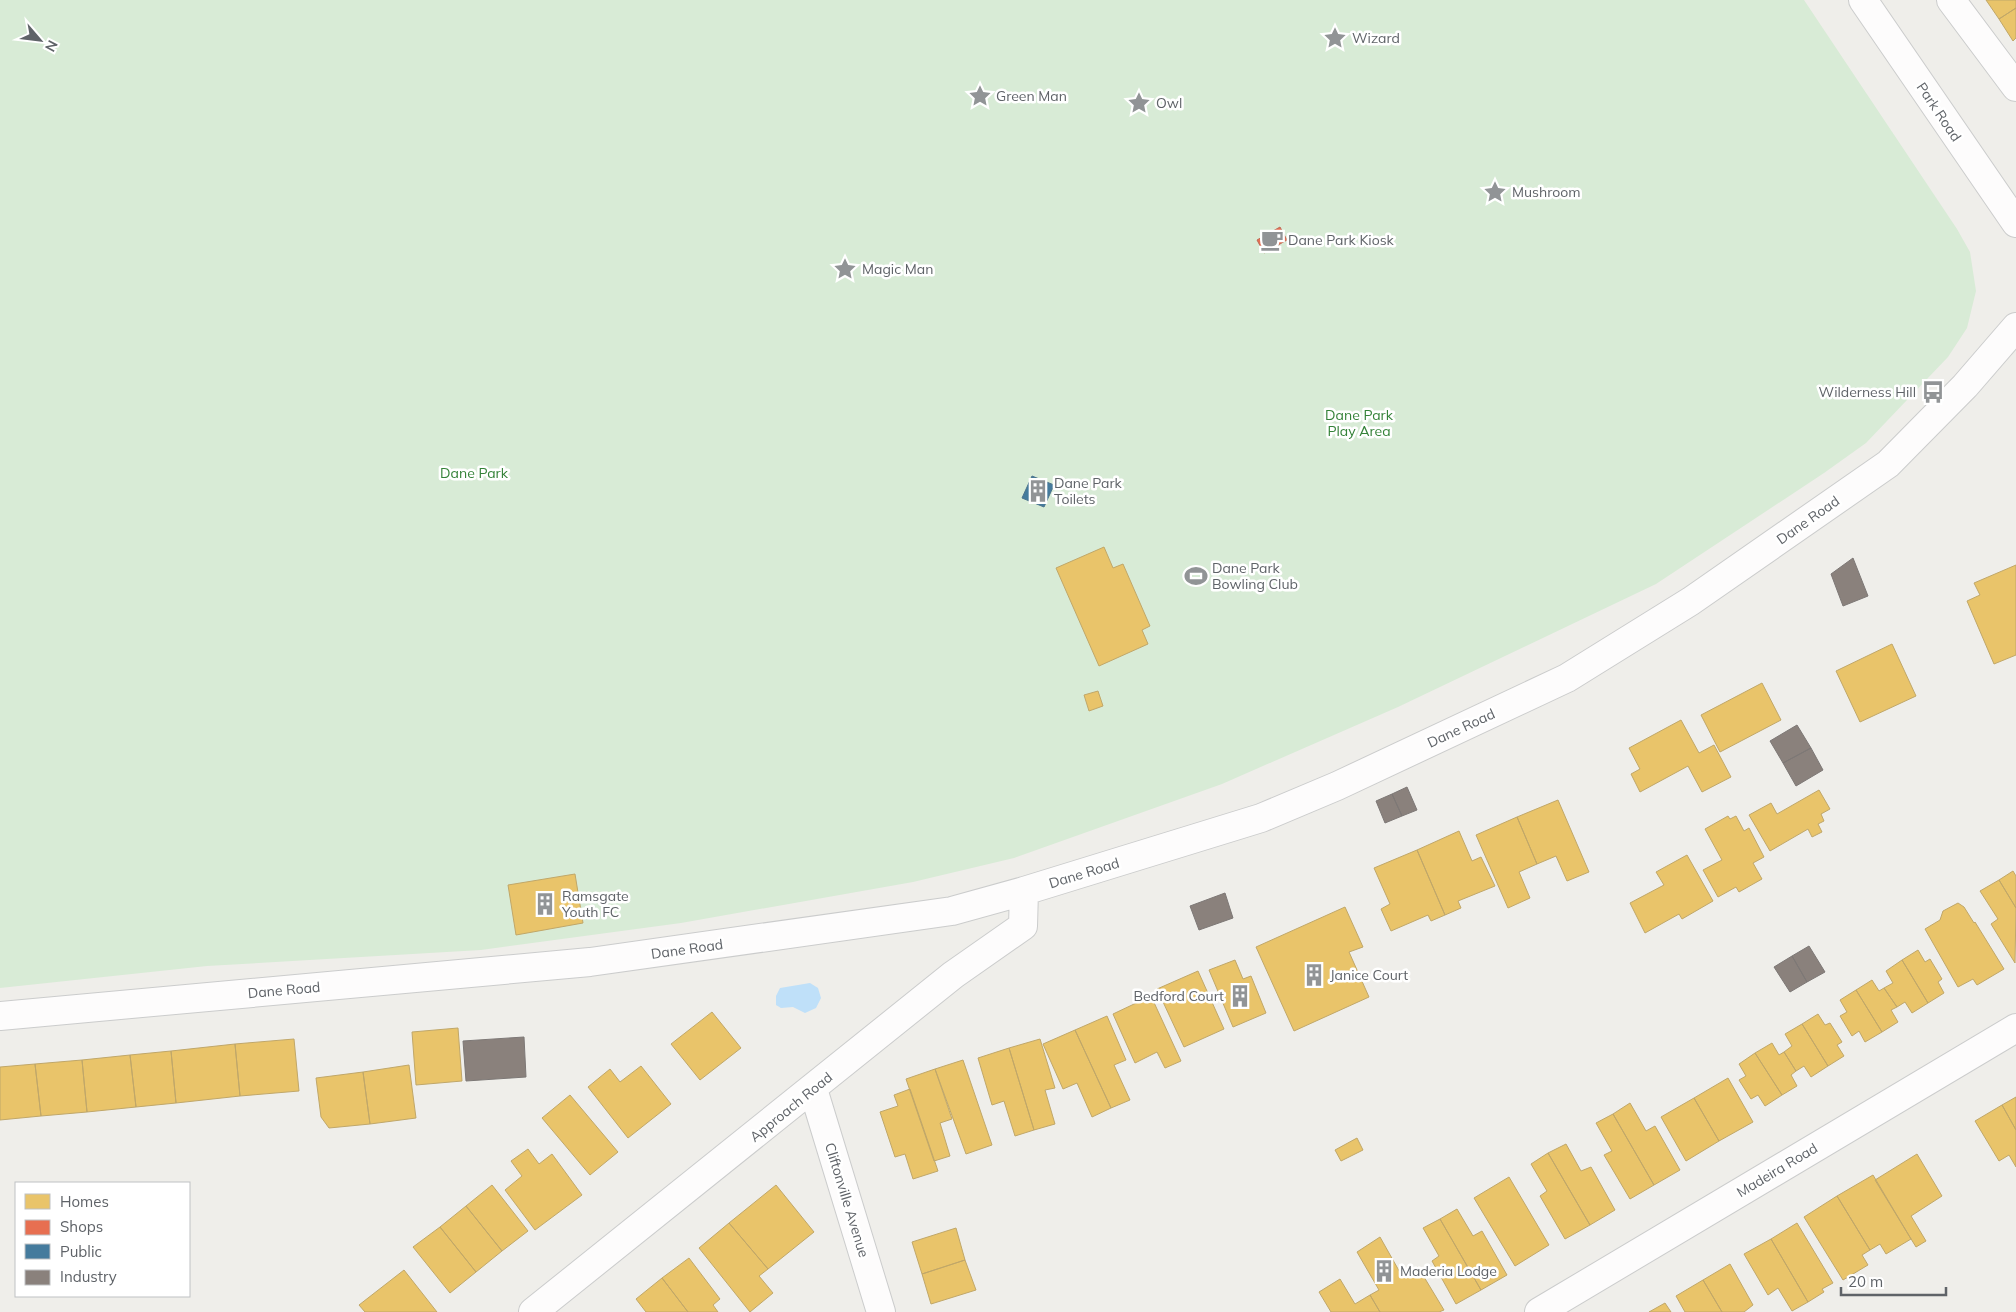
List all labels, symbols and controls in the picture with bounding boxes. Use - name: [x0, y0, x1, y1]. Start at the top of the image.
- north arrow: [15, 15, 65, 65]
- place icon: Wizard: [1322, 25, 1348, 51]
- place label: Wizard: [1352, 29, 1400, 47]
- text: N: [41, 37, 62, 55]
- street label: Park Road: [1913, 79, 1965, 145]
- place icon: Green Man: [967, 83, 993, 109]
- place label: Green Man: [996, 87, 1067, 105]
- place icon: Owl: [1126, 90, 1152, 116]
- place label: Owl: [1156, 94, 1182, 112]
- place icon: Mushroom: [1482, 179, 1508, 205]
- place label: Mushroom: [1512, 183, 1581, 201]
- cafe icon: Dane Park Kiosk: [1259, 227, 1285, 253]
- place label: Dane Park Kiosk: [1288, 231, 1395, 249]
- place icon: Magic Man: [832, 256, 858, 282]
- place label: Magic Man: [862, 260, 933, 278]
- bus stop icon: Wilderness Hill: [1920, 379, 1946, 405]
- place label: Wilderness Hill: [1819, 383, 1916, 401]
- park label: Dane Park Play Area: [1325, 406, 1394, 440]
- park label: Dane Park: [440, 464, 509, 482]
- place label: Dane Park Toilets: [1054, 474, 1123, 508]
- building icon: Dane Park Toilets: [1025, 478, 1051, 504]
- street label: Dane Road: [1773, 492, 1843, 548]
- place label: Dane Park Bowling Club: [1212, 559, 1298, 593]
- sports icon: Dane Park Bowling Club: [1183, 563, 1209, 589]
- street label: Dane Road: [1424, 704, 1498, 752]
- street label: Dane Road: [1047, 854, 1121, 892]
- place label: Ramsgate Youth FC: [561, 887, 629, 921]
- building icon: Ramsgate Youth FC: [532, 891, 558, 917]
- street label: Dane Road: [650, 935, 724, 963]
- building icon: Janice Court: [1301, 962, 1327, 988]
- place label: Janice Court: [1330, 966, 1408, 984]
- street label: Dane Road: [247, 978, 321, 1002]
- building icon: Bedford Court: [1227, 983, 1253, 1009]
- place label: Bedford Court: [1133, 987, 1224, 1005]
- street label: Approach Road: [746, 1068, 836, 1146]
- street label: Madeira Road: [1733, 1139, 1821, 1201]
- street label: Cliftonville Avenue: [821, 1140, 873, 1260]
- legend: [15, 1182, 190, 1297]
- text: Homes: [60, 1192, 109, 1211]
- text: Shops: [60, 1217, 103, 1236]
- text: Public: [60, 1242, 102, 1261]
- building icon: Maderia Lodge: [1371, 1258, 1397, 1284]
- place label: Maderia Lodge: [1400, 1262, 1497, 1280]
- scale bar: [1841, 1264, 1946, 1296]
- text: Industry: [60, 1267, 117, 1286]
- text: 20 m: [1848, 1272, 1883, 1291]

